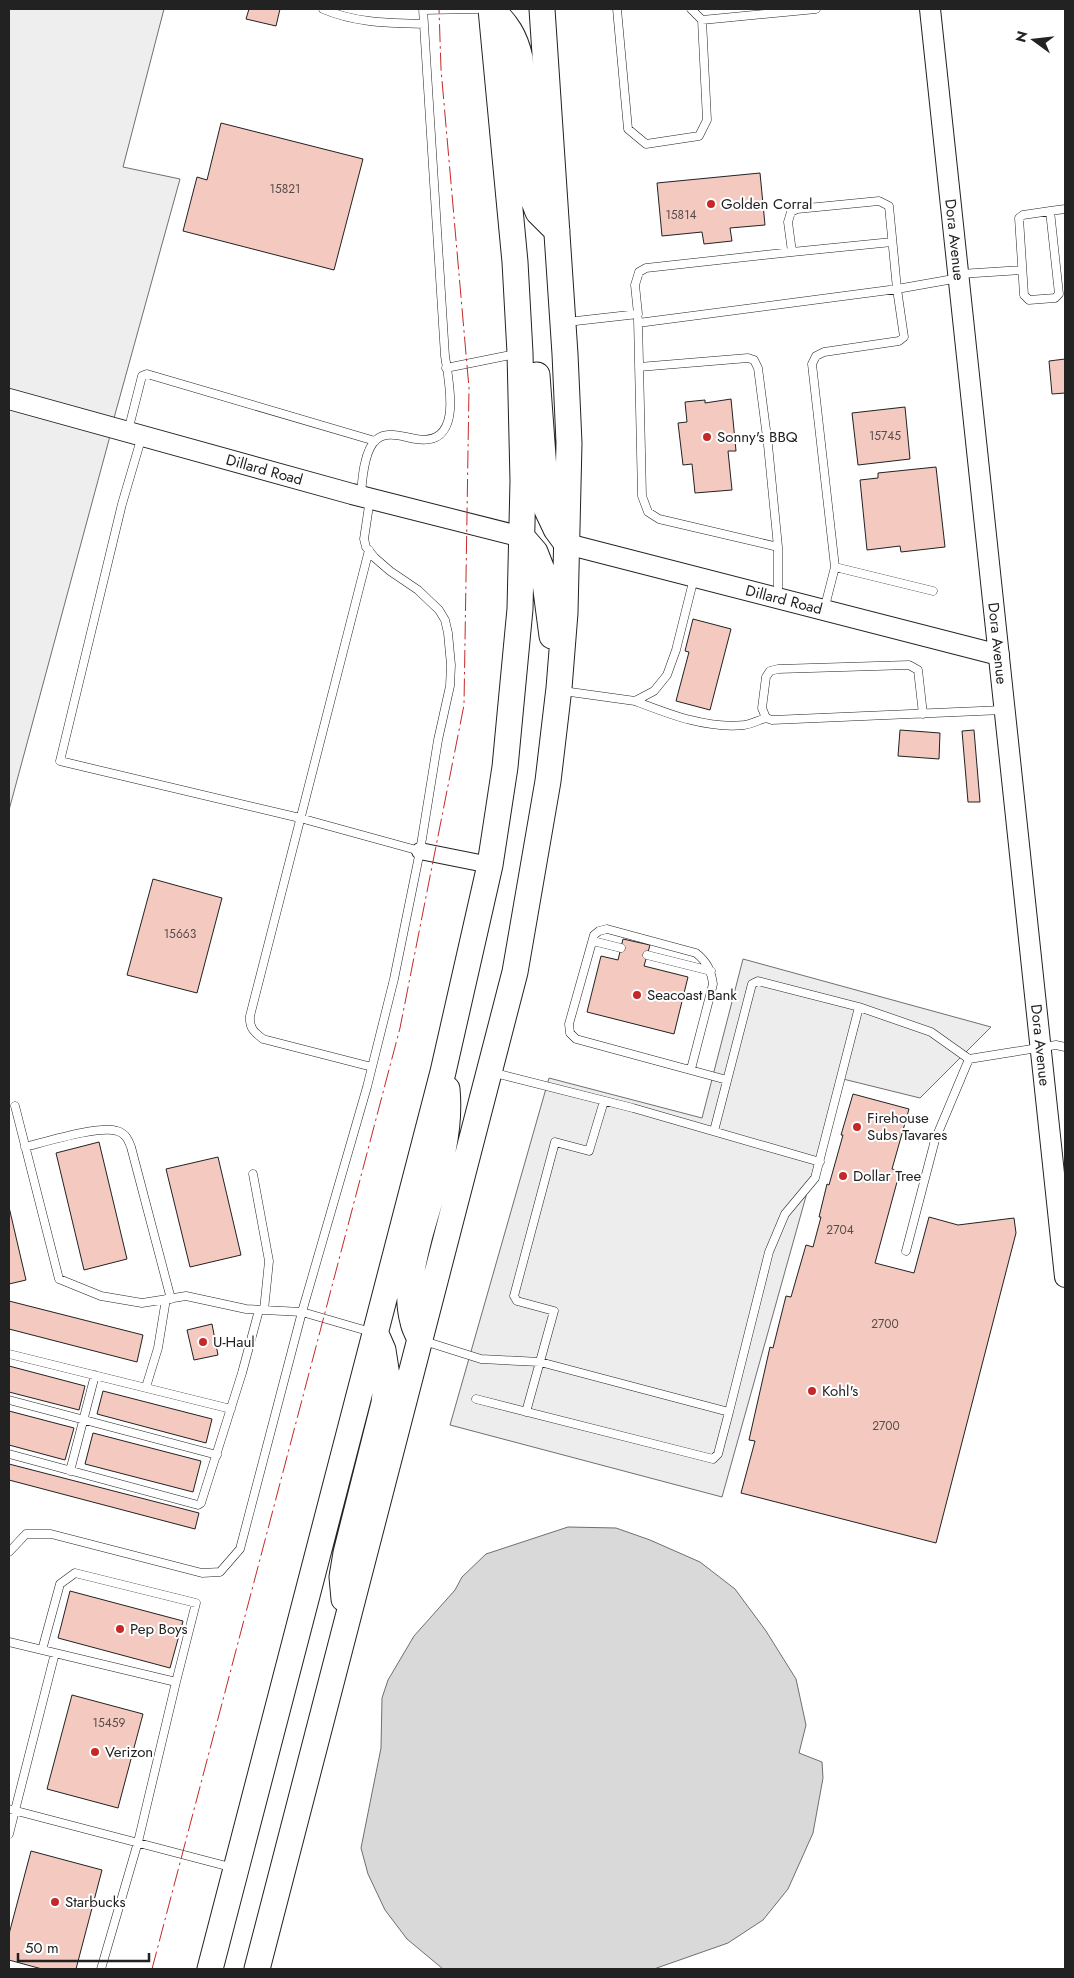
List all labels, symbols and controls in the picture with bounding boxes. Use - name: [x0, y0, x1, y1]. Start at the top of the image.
- north arrow: [1009, 15, 1059, 65]
- text: N: [1010, 29, 1033, 45]
- house number: 15821: [270, 180, 300, 198]
- place label: Golden Corral: [721, 193, 812, 215]
- marker: Golden Corral: [705, 198, 717, 210]
- street label: Dora Avenue: [939, 198, 970, 282]
- house number: 15814: [665, 206, 697, 224]
- place label: Sonny's BBQ: [717, 426, 798, 448]
- house number: 15745: [869, 427, 901, 445]
- marker: Sonny's BBQ: [701, 431, 713, 443]
- street label: Dillard Road: [223, 449, 305, 491]
- street label: Dillard Road: [743, 579, 825, 620]
- street label: Dora Avenue: [982, 601, 1013, 686]
- house number: 15663: [164, 925, 197, 943]
- place label: Seacoast Bank: [647, 984, 737, 1006]
- marker: Seacoast Bank: [631, 989, 643, 1001]
- street label: Dora Avenue: [1025, 1003, 1056, 1087]
- place label: Firehouse Subs Tavares: [867, 1107, 947, 1146]
- marker: Firehouse Subs Tavares: [851, 1121, 863, 1133]
- place label: Dollar Tree: [853, 1165, 922, 1187]
- marker: Dollar Tree: [837, 1170, 849, 1182]
- house number: 2704: [826, 1221, 854, 1239]
- house number: 2700: [871, 1315, 899, 1333]
- place label: U-Haul: [213, 1331, 255, 1353]
- marker: U-Haul: [197, 1336, 209, 1348]
- place label: Kohl's: [822, 1380, 858, 1402]
- marker: Kohl's: [806, 1385, 818, 1397]
- house number: 2700: [872, 1417, 900, 1435]
- place label: Pep Boys: [130, 1618, 188, 1640]
- marker: Pep Boys: [114, 1623, 126, 1635]
- house number: 15459: [93, 1714, 126, 1732]
- place label: Verizon: [105, 1741, 153, 1763]
- marker: Verizon: [89, 1746, 101, 1758]
- place label: Starbucks: [65, 1891, 125, 1913]
- marker: Starbucks: [49, 1896, 61, 1908]
- scale bar: [18, 1930, 149, 1962]
- text: 50 m: [25, 1937, 59, 1959]

